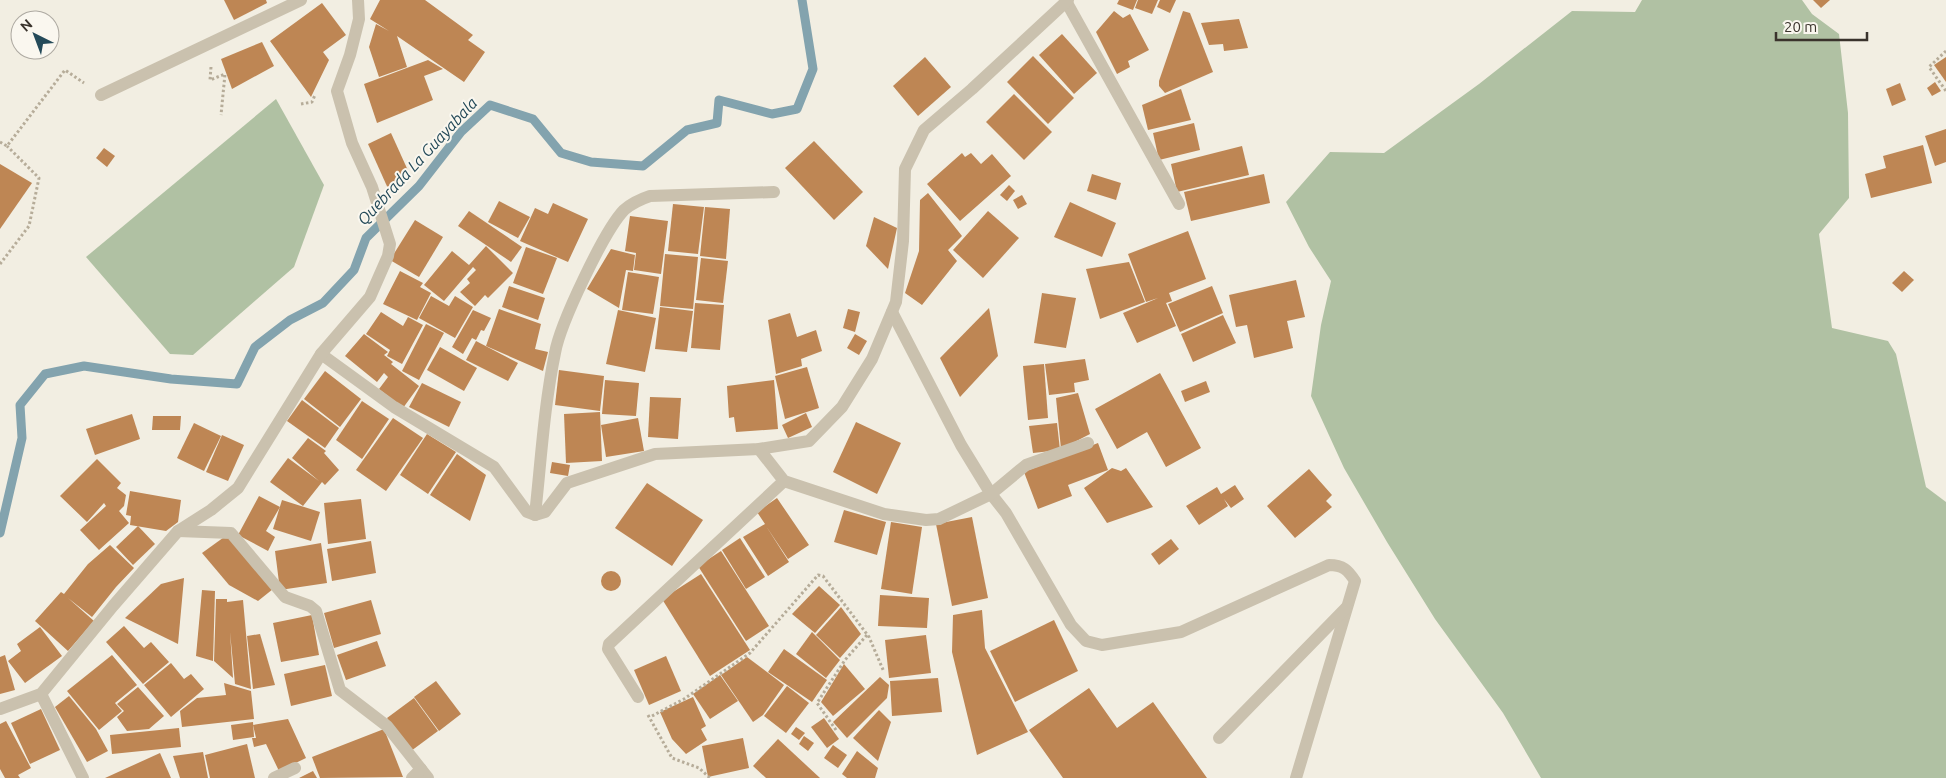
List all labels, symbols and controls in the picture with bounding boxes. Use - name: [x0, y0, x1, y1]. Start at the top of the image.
- north arrow: [10, 10, 60, 60]
- scale bar: [1776, 10, 1867, 42]
- text: N: [17, 16, 36, 35]
- text: 20 m: [1784, 18, 1817, 35]
- water label: Quebrada La Guayabala: [353, 93, 482, 229]

